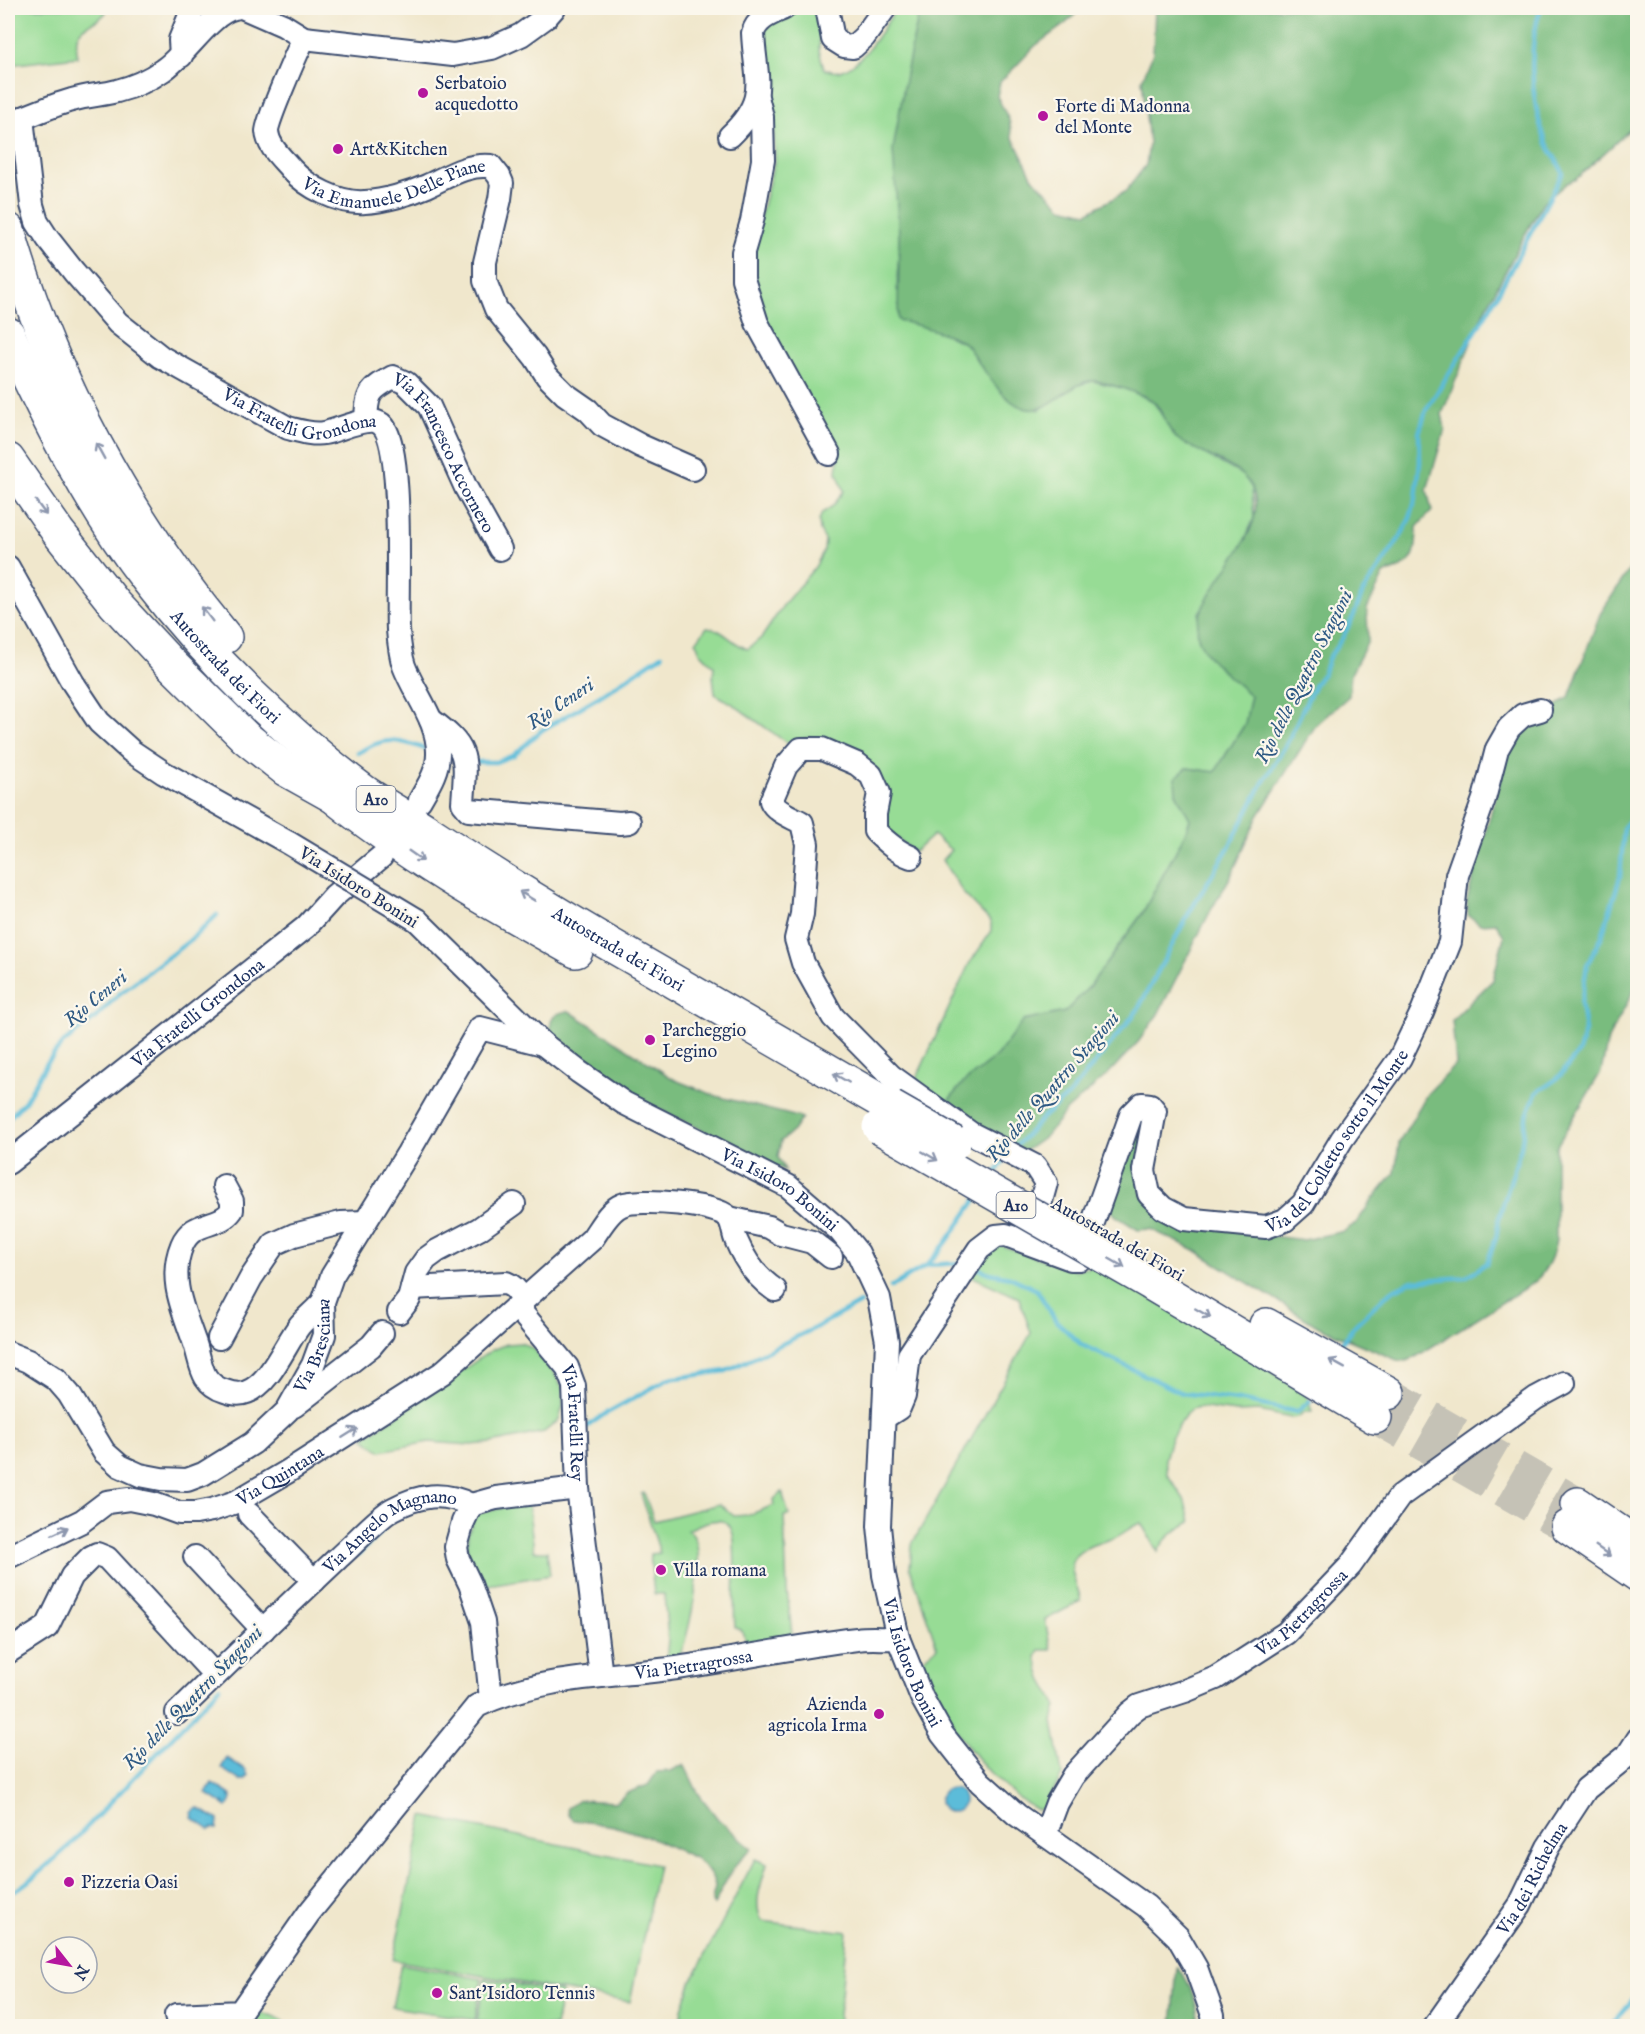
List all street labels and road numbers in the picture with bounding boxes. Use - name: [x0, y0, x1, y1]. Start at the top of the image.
- street label: Via Emanuele Delle Piane: [296, 156, 486, 215]
- street label: Via Francesco Accornero: [388, 368, 499, 538]
- street label: Via Fratelli Grondona: [217, 383, 378, 447]
- street label: Autostrada dei Fiori: [163, 605, 285, 730]
- road number: A10: [356, 786, 395, 812]
- street label: Via Isidoro Bonini: [293, 842, 423, 934]
- street label: Autostrada dei Fiori: [546, 902, 688, 998]
- street label: Via Fratelli Grondona: [127, 954, 270, 1074]
- street label: Via del Colletto sotto il Monte: [1261, 1047, 1415, 1240]
- street label: Via Isidoro Bonini: [716, 1143, 843, 1238]
- road number: A10: [996, 1192, 1036, 1218]
- street label: Autostrada dei Fiori: [1046, 1192, 1188, 1288]
- street label: Via Bresciana: [289, 1295, 337, 1398]
- street label: Via Fratelli Rey: [554, 1361, 588, 1482]
- street label: Via Quintana: [232, 1441, 329, 1512]
- street label: Via Angelo Magnano: [318, 1486, 460, 1580]
- street label: Via Pietragrossa: [1251, 1565, 1354, 1663]
- street label: Via Isidoro Bonini: [876, 1595, 946, 1732]
- street label: Via Pietragrossa: [633, 1645, 755, 1686]
- street label: Via dei Richelma: [1492, 1818, 1574, 1941]

